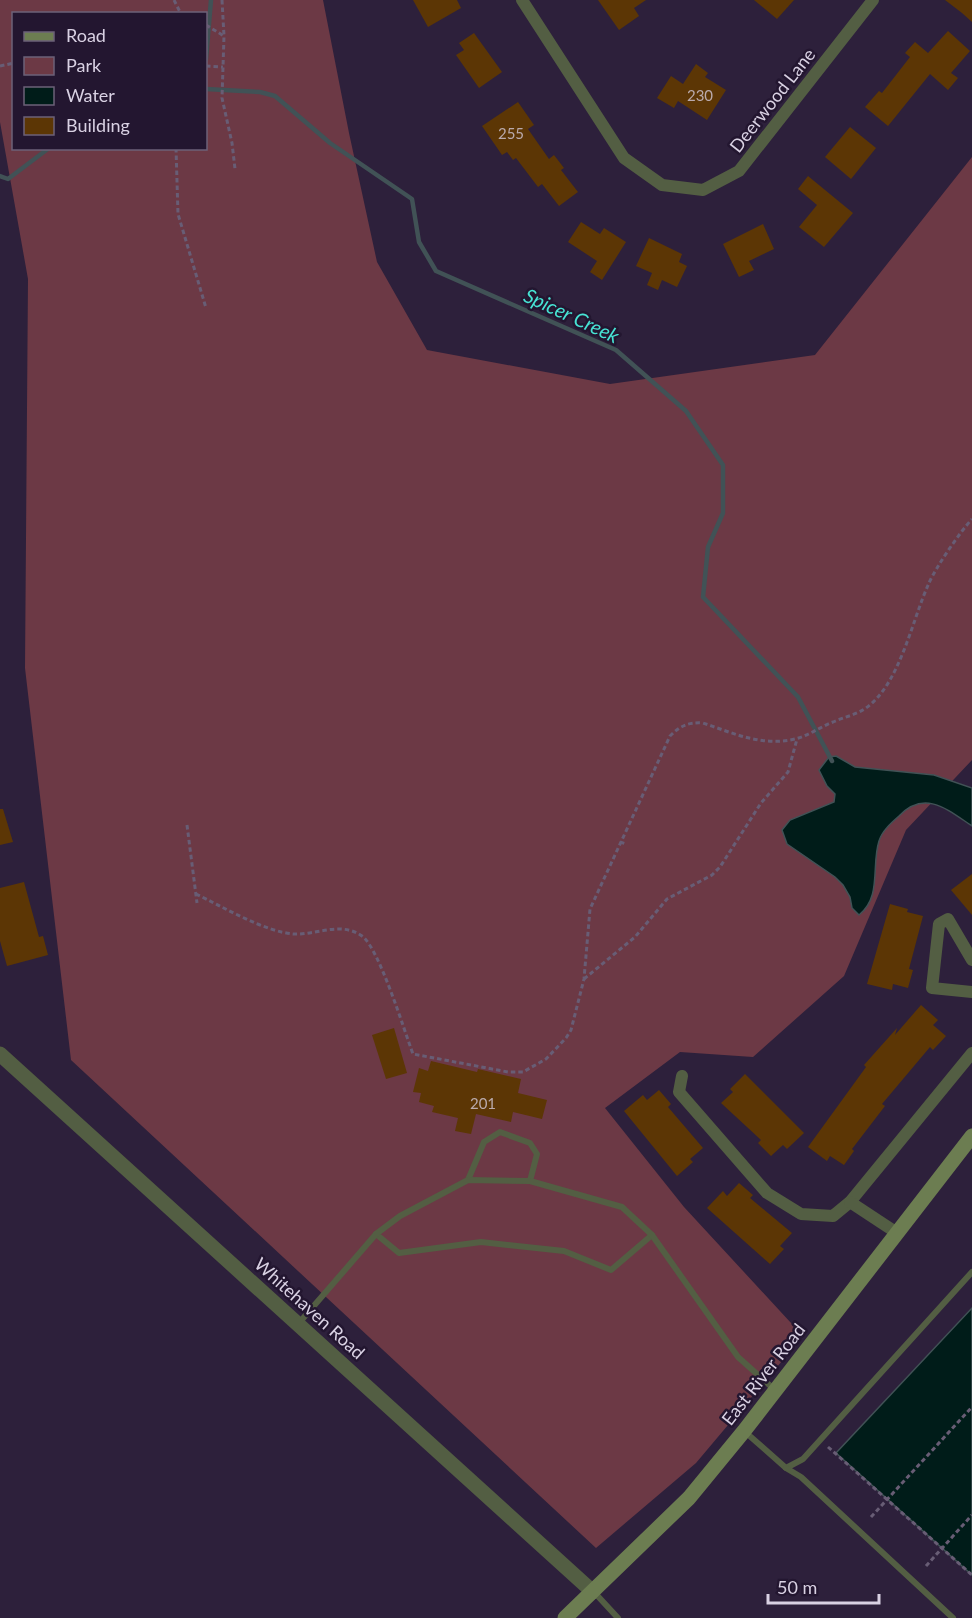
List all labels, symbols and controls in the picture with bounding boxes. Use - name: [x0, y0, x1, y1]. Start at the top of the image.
- legend: [12, 12, 207, 150]
- text: Road: [66, 24, 106, 46]
- street label: Deerwood Lane: [725, 44, 819, 156]
- text: Park: [66, 54, 102, 76]
- text: Water: [66, 84, 115, 106]
- house number: 230: [687, 86, 713, 104]
- text: Building: [66, 114, 130, 136]
- house number: 255: [498, 124, 524, 142]
- water label: Spicer Creek: [521, 283, 624, 348]
- house number: 201: [470, 1094, 496, 1112]
- street label: Whitehaven Road: [250, 1253, 370, 1363]
- street label: East River Road: [717, 1319, 809, 1429]
- scale bar: [768, 1567, 879, 1605]
- text: 50 m: [777, 1576, 817, 1598]

